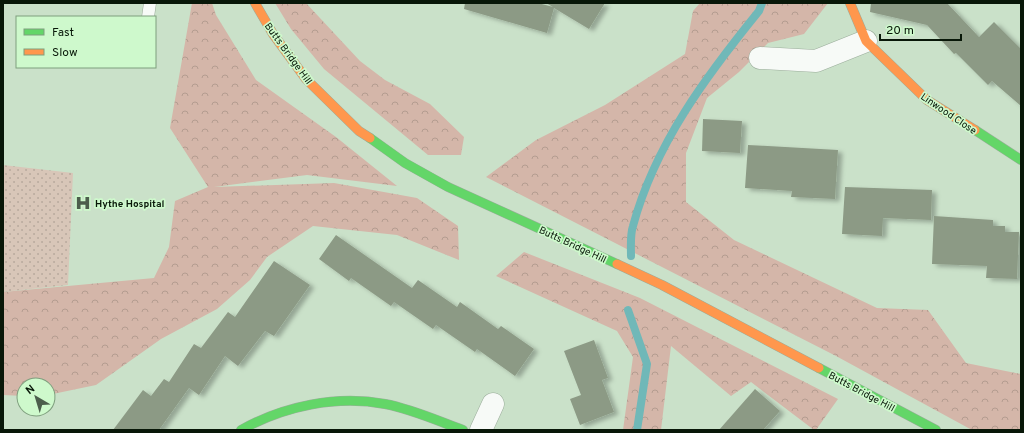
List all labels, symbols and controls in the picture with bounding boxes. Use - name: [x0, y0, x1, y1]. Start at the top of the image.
- legend: [16, 16, 156, 68]
- scale bar: [880, 16, 961, 42]
- street label: Butts Bridge Hill: [261, 20, 315, 87]
- text: 20 m: [886, 23, 914, 39]
- text: Fast: [52, 25, 74, 41]
- text: Slow: [52, 45, 78, 61]
- street label: Linwood Close: [918, 91, 979, 138]
- hospital icon: Hythe Hospital: [74, 194, 92, 212]
- place label: Hythe Hospital: [95, 198, 165, 211]
- street label: Butts Bridge Hill: [536, 224, 608, 267]
- street label: Butts Bridge Hill: [826, 369, 897, 415]
- north arrow: [16, 377, 56, 417]
- text: N: [23, 382, 38, 398]

